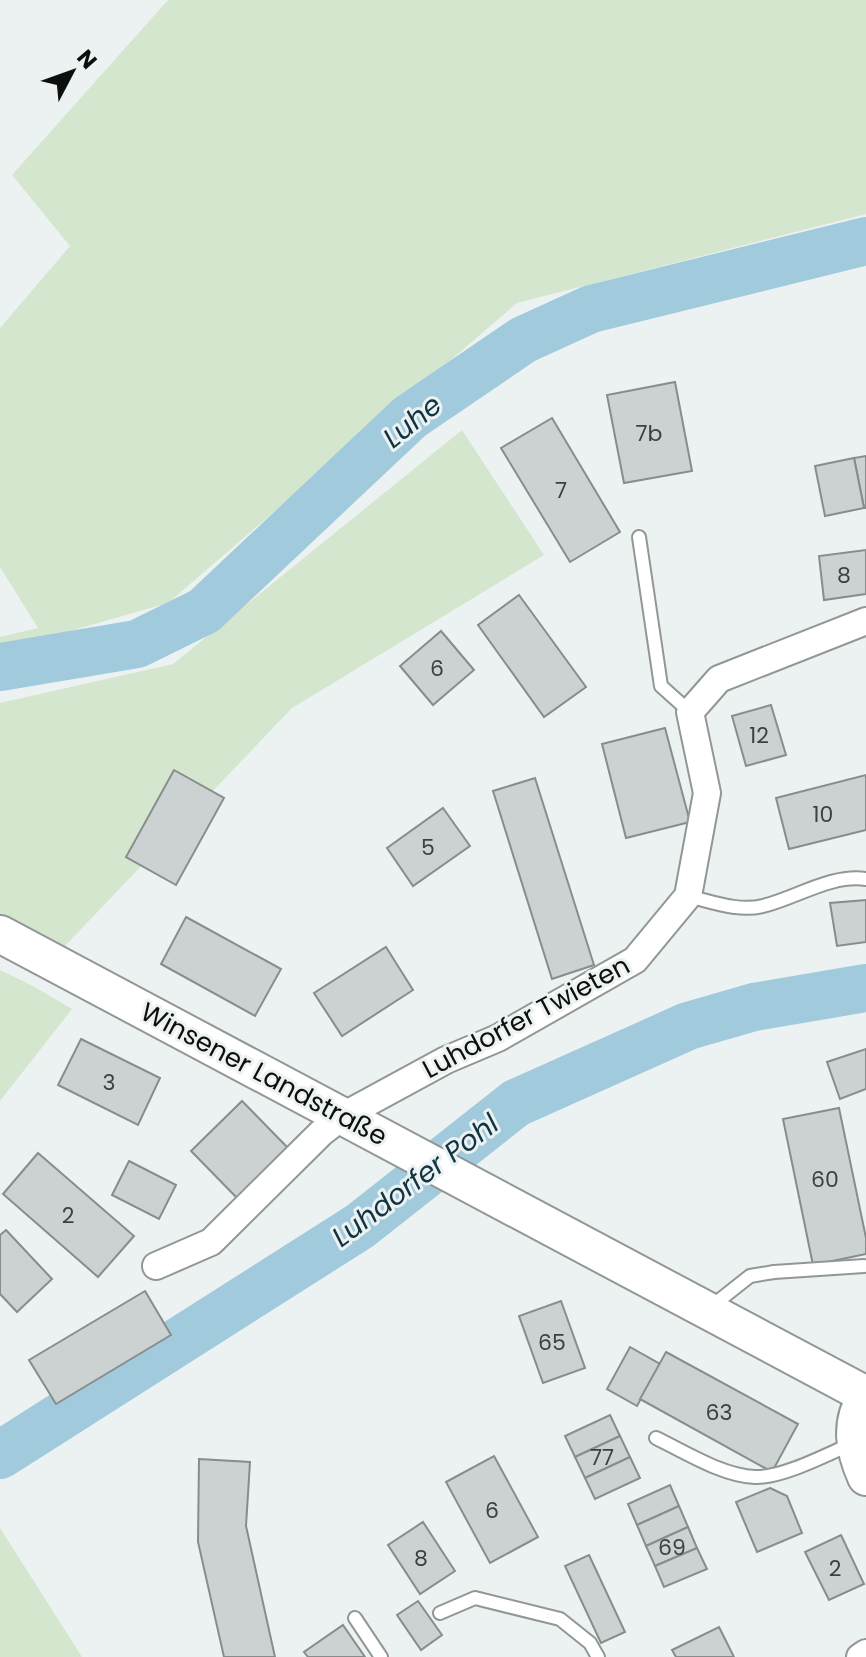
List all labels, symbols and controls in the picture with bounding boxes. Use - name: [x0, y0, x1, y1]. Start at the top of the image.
- north arrow: [32, 32, 112, 112]
- text: N: [70, 43, 104, 76]
- water label: Luhe: [375, 386, 450, 457]
- house number: 7b: [636, 418, 662, 449]
- house number: 7: [555, 475, 567, 506]
- house number: 8: [837, 560, 851, 591]
- house number: 6: [430, 653, 444, 684]
- house number: 12: [749, 720, 769, 751]
- house number: 10: [813, 799, 833, 830]
- house number: 5: [421, 832, 435, 863]
- street label: Luhdorfer Twieten: [416, 947, 636, 1087]
- street label: Winsener Landstraße: [134, 994, 394, 1154]
- house number: 3: [103, 1067, 115, 1098]
- water label: Luhdorfer Pohl: [324, 1105, 507, 1256]
- house number: 60: [811, 1164, 839, 1195]
- house number: 2: [62, 1200, 74, 1231]
- house number: 65: [538, 1327, 566, 1358]
- house number: 63: [706, 1397, 732, 1428]
- house number: 77: [590, 1442, 614, 1473]
- house number: 6: [485, 1495, 499, 1526]
- house number: 69: [658, 1532, 686, 1563]
- house number: 8: [414, 1543, 428, 1574]
- house number: 2: [829, 1553, 841, 1584]

